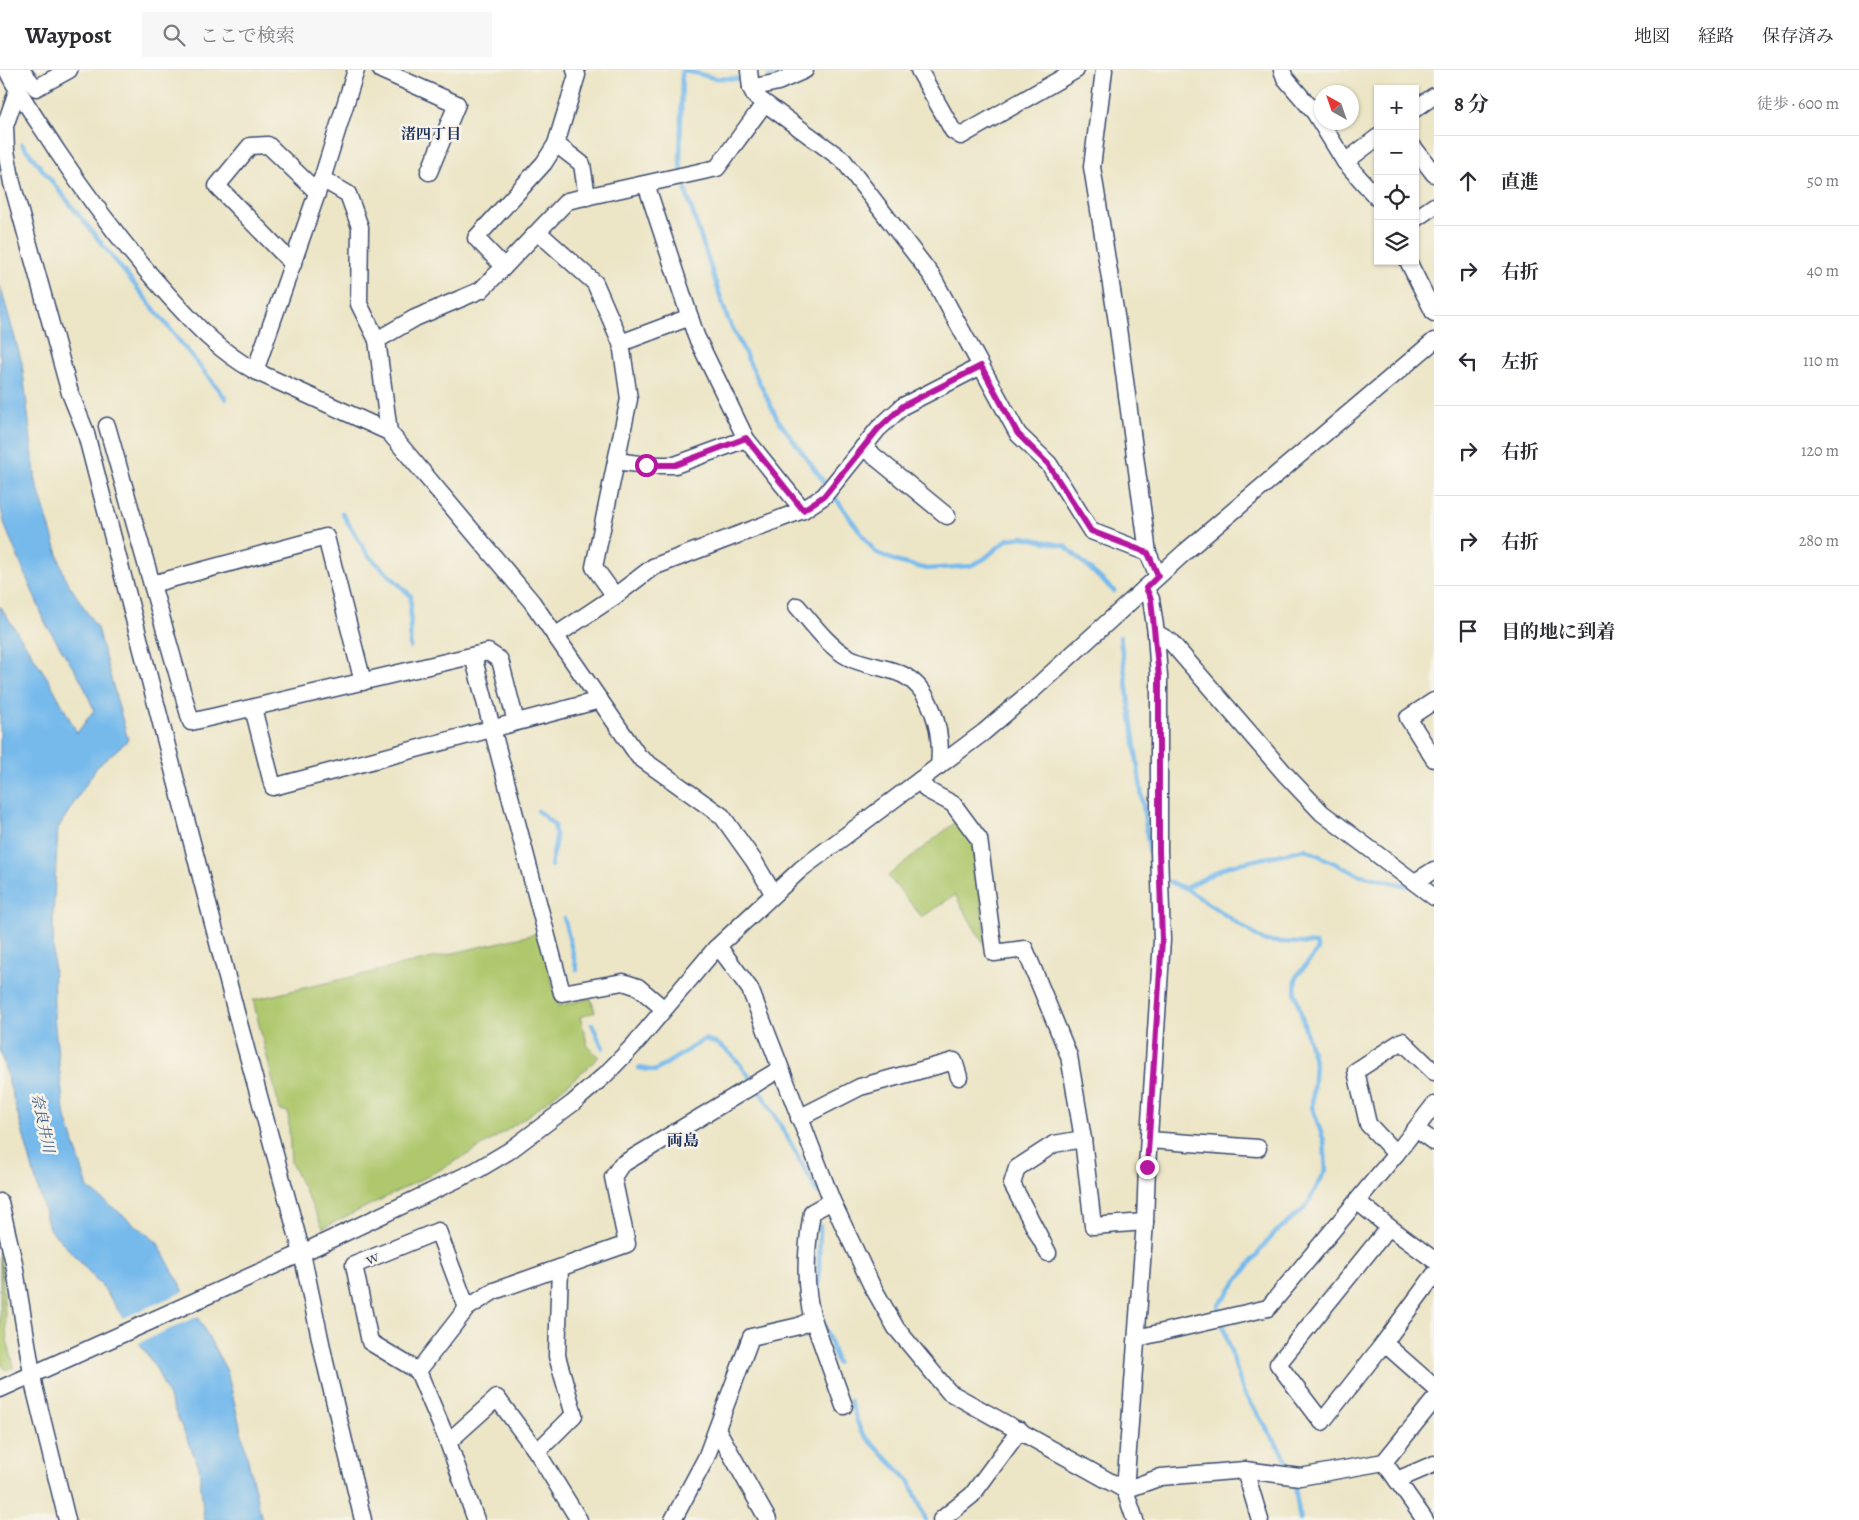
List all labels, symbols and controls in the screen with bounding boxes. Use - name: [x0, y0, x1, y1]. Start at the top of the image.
- search box: [142, 12, 492, 57]
- text: Waypost: [25, 19, 112, 51]
- icon: search: [160, 21, 188, 49]
- text: ここで検索: [200, 23, 295, 49]
- text: 地図: [1634, 24, 1670, 48]
- text: 経路: [1698, 24, 1734, 48]
- text: 保存済み: [1762, 24, 1834, 48]
- north arrow: [1314, 85, 1359, 130]
- map controls: [1374, 85, 1419, 265]
- button: +: [1374, 85, 1419, 130]
- text: 8 分: [1454, 90, 1489, 118]
- text: 徒歩 · 600 m: [1757, 93, 1839, 115]
- district label: 渚四丁目: [401, 124, 461, 144]
- button: −: [1374, 130, 1419, 175]
- icon: ahead: [1454, 167, 1482, 195]
- text: 直進: [1501, 169, 1539, 195]
- text: 50 m: [1807, 170, 1839, 192]
- button: locate: [1374, 175, 1419, 220]
- button: layers: [1374, 220, 1419, 265]
- icon: right: [1454, 257, 1482, 285]
- text: 右折: [1501, 259, 1539, 285]
- text: 40 m: [1807, 260, 1839, 282]
- icon: left: [1454, 347, 1482, 375]
- text: 左折: [1501, 349, 1539, 375]
- text: 110 m: [1803, 350, 1839, 372]
- icon: right: [1454, 437, 1482, 465]
- text: 右折: [1501, 439, 1539, 465]
- text: 120 m: [1801, 440, 1839, 462]
- route start: [635, 454, 658, 477]
- icon: right: [1454, 527, 1482, 555]
- text: 右折: [1501, 529, 1539, 555]
- text: 280 m: [1799, 530, 1839, 552]
- icon: arrive: [1454, 617, 1482, 645]
- text: 目的地に到着: [1501, 619, 1615, 645]
- water label: 奈良井川: [27, 1092, 59, 1156]
- district label: 両島: [667, 1130, 699, 1152]
- route end: [1136, 1156, 1159, 1179]
- street label: ｗ: [362, 1247, 382, 1270]

